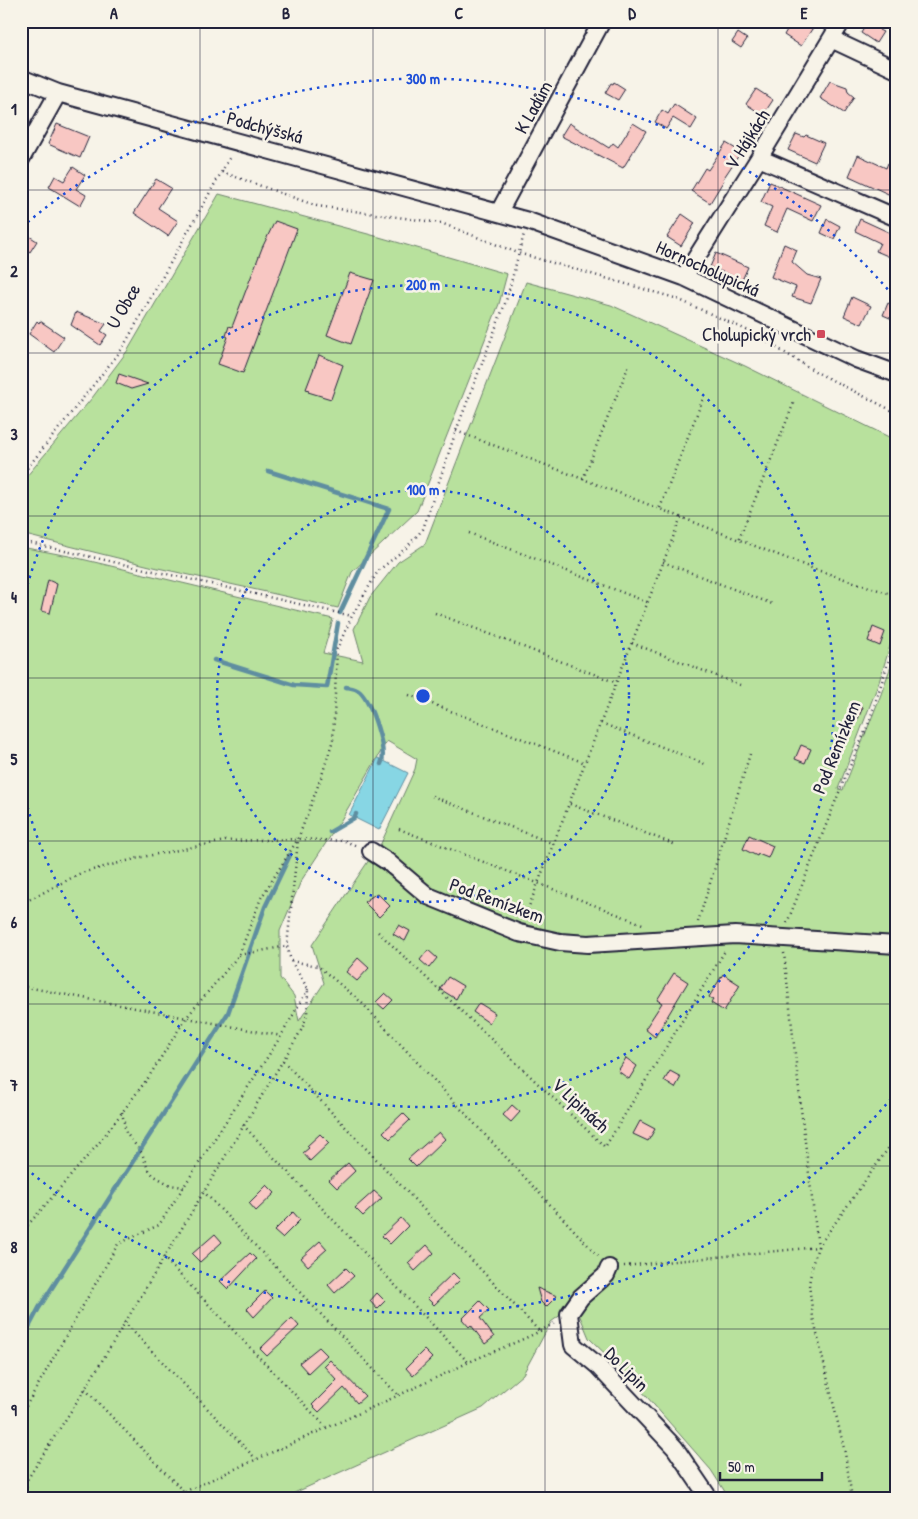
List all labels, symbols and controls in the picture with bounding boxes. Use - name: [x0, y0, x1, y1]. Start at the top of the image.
- text: A: [110, 2, 118, 24]
- text: B: [282, 2, 290, 24]
- text: C: [455, 2, 464, 24]
- text: D: [628, 2, 636, 24]
- text: E: [800, 2, 808, 24]
- text: 300 m: [406, 68, 440, 89]
- street label: K Ladům: [508, 76, 558, 138]
- text: 1: [11, 98, 17, 120]
- street label: Podchýšská: [224, 104, 306, 150]
- street label: V Hájkách: [718, 104, 776, 174]
- street label: Hornocholupická: [652, 234, 764, 303]
- text: 2: [10, 260, 18, 282]
- text: 200 m: [406, 274, 440, 295]
- street label: U Obce: [100, 278, 147, 333]
- place label: Cholupický vrch: [702, 321, 811, 347]
- marker: Cholupický vrch: [815, 328, 827, 340]
- text: 3: [10, 423, 18, 445]
- text: 100 m: [407, 479, 439, 500]
- text: 4: [11, 586, 17, 608]
- centre of rings: [414, 687, 432, 705]
- street label: Pod Remízkem: [806, 696, 867, 798]
- text: 5: [11, 748, 18, 770]
- street label: Pod Remízkem: [446, 871, 548, 929]
- text: 6: [11, 911, 18, 933]
- street label: V Lipinách: [546, 1072, 616, 1138]
- text: 7: [9, 1074, 18, 1096]
- text: 8: [11, 1236, 18, 1258]
- street label: Do Lipin: [599, 1341, 655, 1397]
- text: 9: [11, 1399, 17, 1421]
- scale bar: [720, 1449, 823, 1481]
- text: 50 m: [728, 1456, 755, 1477]

